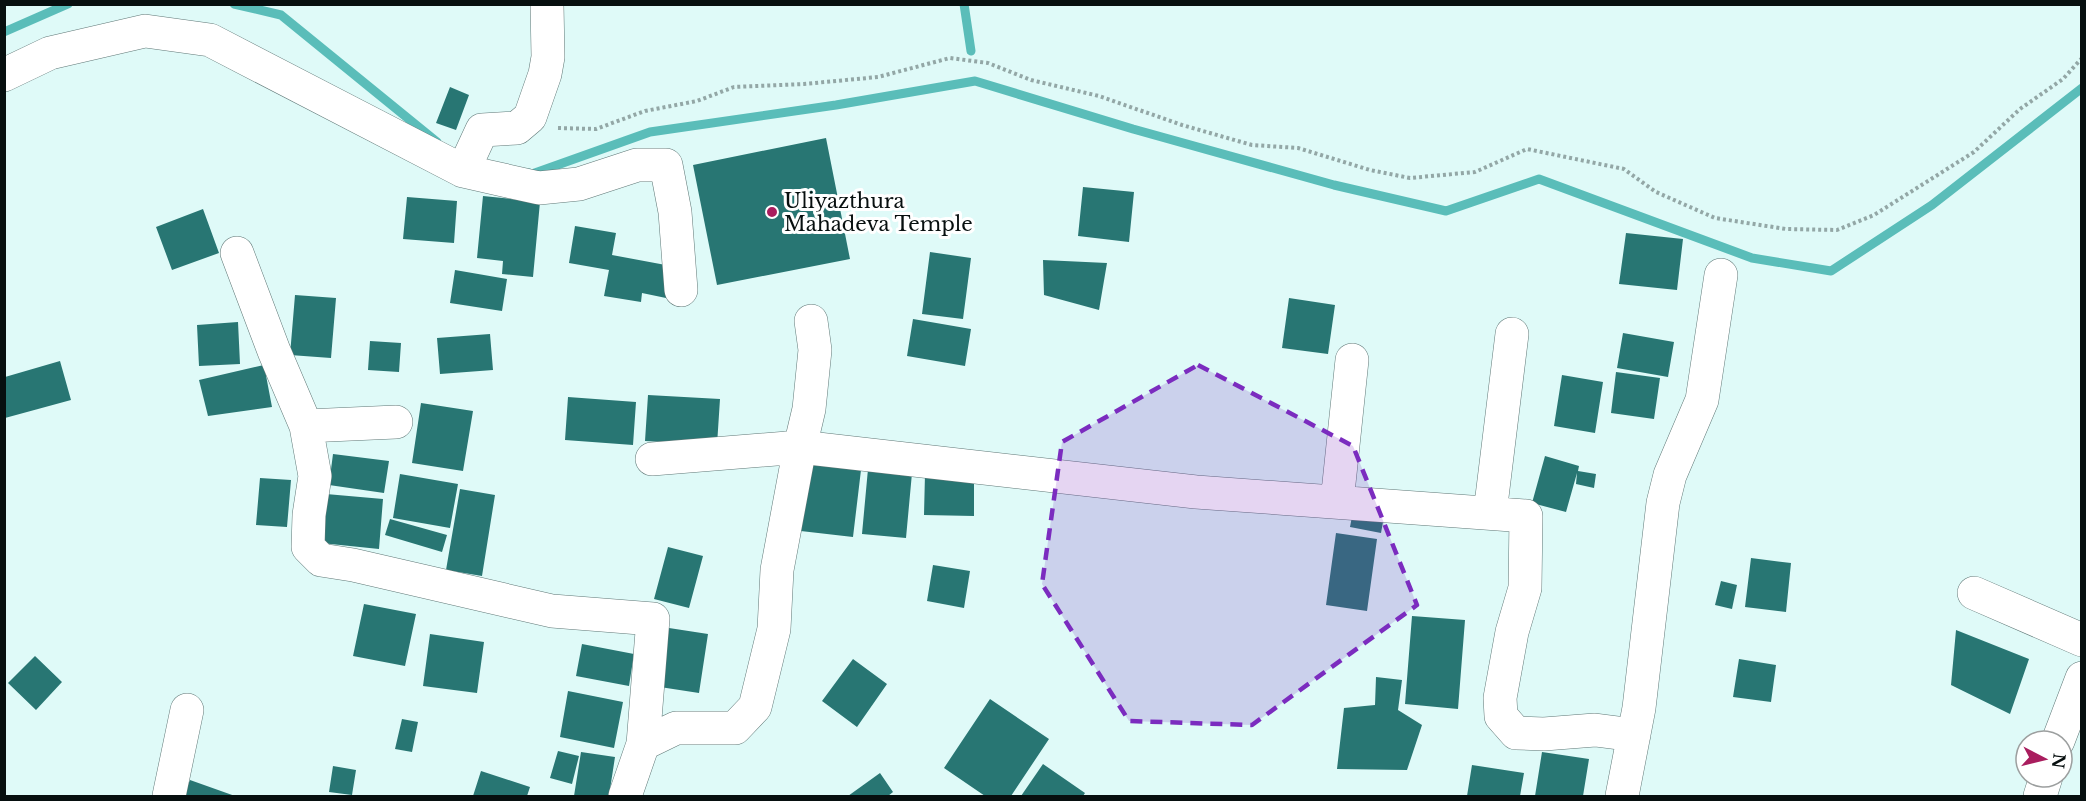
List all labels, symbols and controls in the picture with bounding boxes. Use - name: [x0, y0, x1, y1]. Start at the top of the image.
- place label: Uliyazthura Mahadeva Temple: [784, 189, 973, 236]
- marker: Uliyazthura Mahadeva Temple: [765, 205, 779, 219]
- north arrow: [2014, 729, 2074, 789]
- text: N: [2048, 752, 2070, 770]

